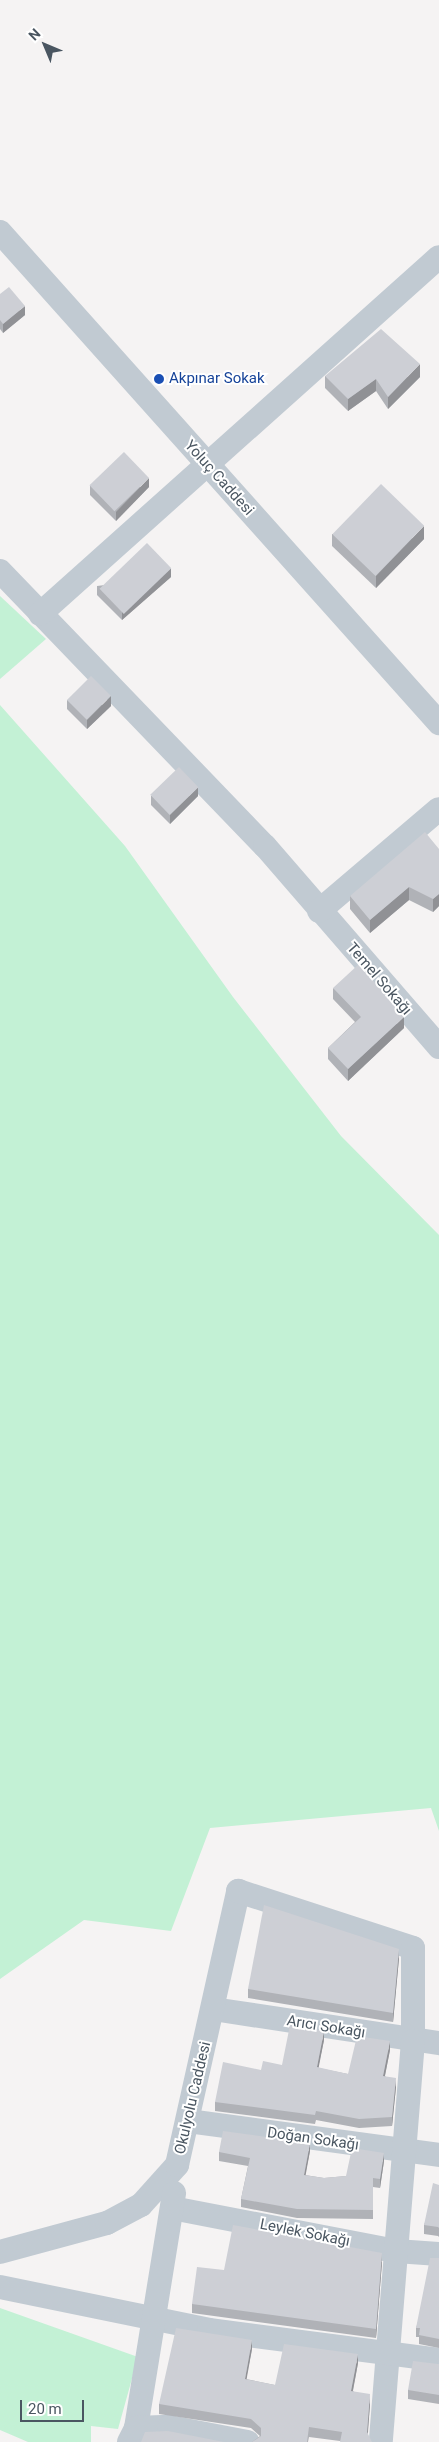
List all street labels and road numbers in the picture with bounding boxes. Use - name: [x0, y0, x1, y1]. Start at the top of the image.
- street label: Yoluç Caddesi: [181, 437, 257, 519]
- street label: Temel Sokağı: [343, 939, 415, 1019]
- street label: Arıcı Sokağı: [285, 2012, 367, 2042]
- street label: Okulyolu Caddesi: [171, 2040, 215, 2156]
- street label: Doğan Sokağı: [266, 2124, 360, 2154]
- street label: Leylek Sokağı: [258, 2215, 352, 2251]

